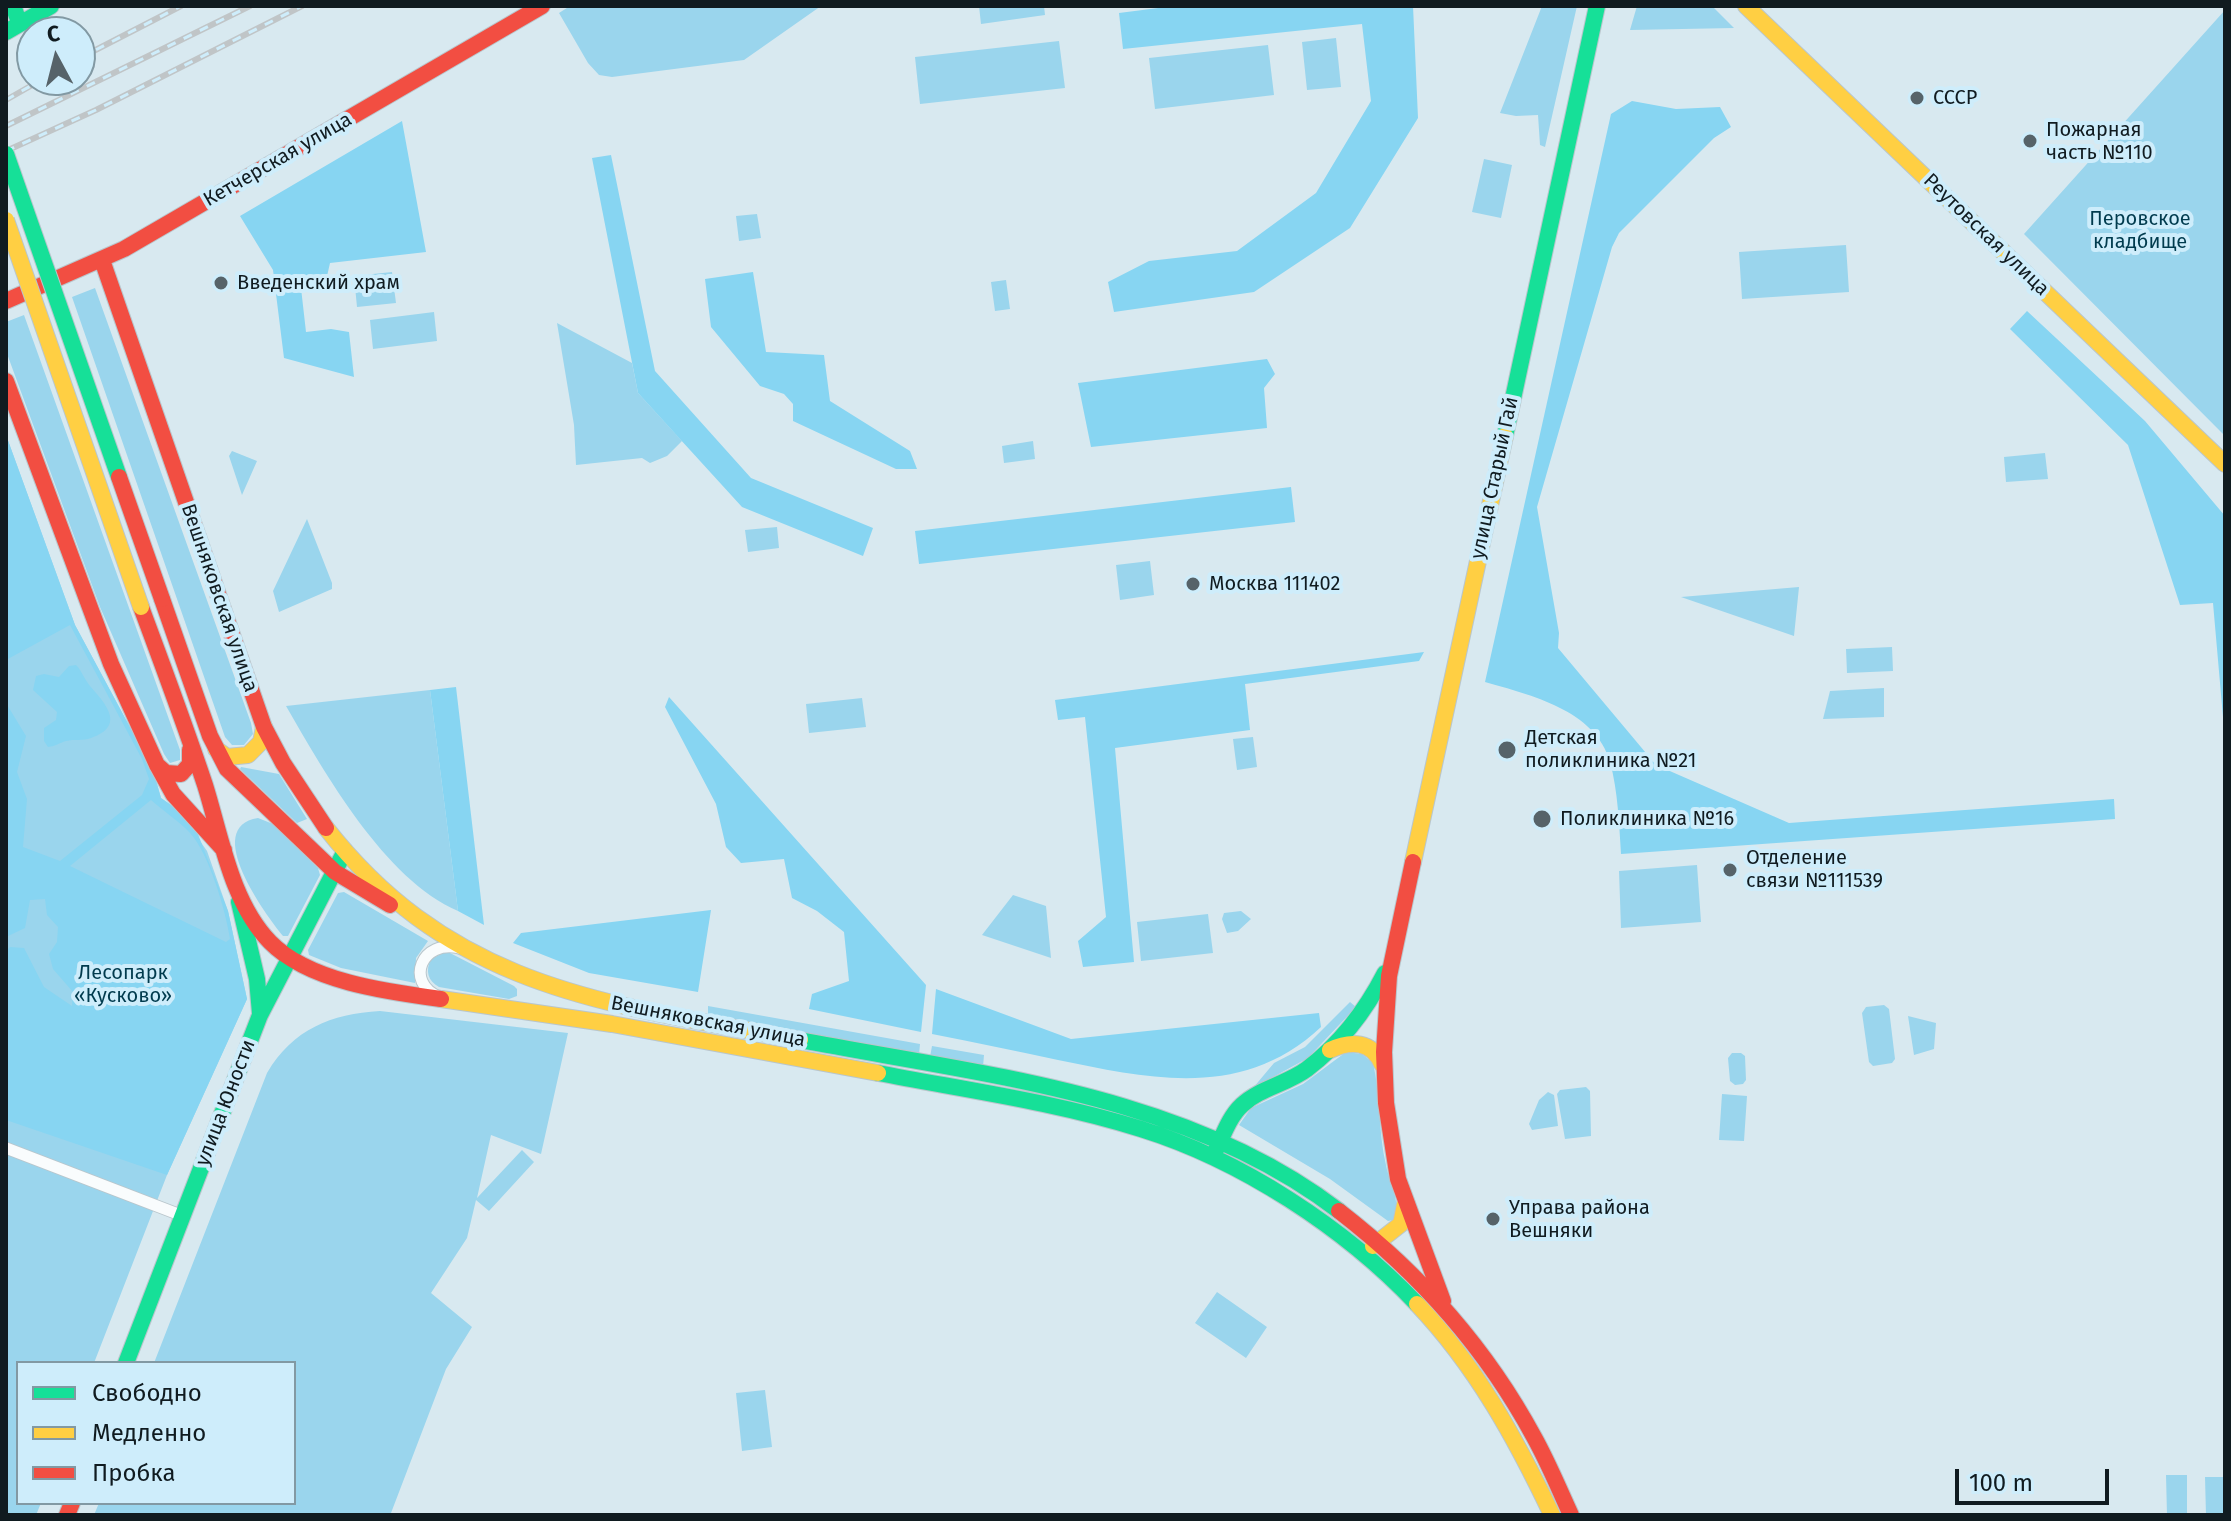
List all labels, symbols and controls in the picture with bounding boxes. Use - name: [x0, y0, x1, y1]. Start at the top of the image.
- north arrow: [16, 16, 96, 96]
- text: С: [45, 19, 61, 48]
- place label: СССР: [1933, 86, 1977, 110]
- marker: СССР: [1908, 89, 1926, 107]
- street label: Кетчерская улица: [200, 108, 356, 212]
- place label: Пожарная часть №110: [2046, 118, 2153, 165]
- marker: Пожарная часть №110: [2021, 132, 2039, 150]
- street label: Реутовская улица: [1918, 169, 2054, 301]
- park label: Перовское кладбище: [2089, 207, 2191, 254]
- place label: Введенский храм: [237, 271, 400, 295]
- marker: Введенский храм: [212, 274, 230, 292]
- street label: улица Старый Гай: [1466, 395, 1524, 561]
- street label: Вешняковская улица: [176, 501, 262, 695]
- place label: Москва 111402: [1209, 572, 1340, 596]
- marker: Москва 111402: [1184, 575, 1202, 593]
- place label: Детская поликлиника №21: [1525, 726, 1696, 773]
- marker: Детская поликлиника №21: [1496, 739, 1518, 761]
- place label: Поликлиника №16: [1560, 807, 1734, 831]
- marker: Поликлиника №16: [1531, 808, 1553, 830]
- place label: Отделение связи №111539: [1746, 846, 1883, 893]
- marker: Отделение связи №111539: [1721, 861, 1739, 879]
- park label: Лесопарк «Кусково»: [74, 961, 172, 1008]
- street label: Вешняковская улица: [609, 991, 807, 1053]
- street label: улица Юности: [191, 1037, 261, 1169]
- place label: Управа района Вешняки: [1509, 1196, 1650, 1243]
- marker: Управа района Вешняки: [1484, 1210, 1502, 1228]
- legend: [16, 1361, 296, 1505]
- text: Свободно: [92, 1379, 202, 1407]
- text: Медленно: [92, 1419, 206, 1447]
- scale bar: [1959, 1453, 2113, 1503]
- text: Пробка: [92, 1459, 176, 1487]
- text: 100 m: [1969, 1469, 2033, 1497]

